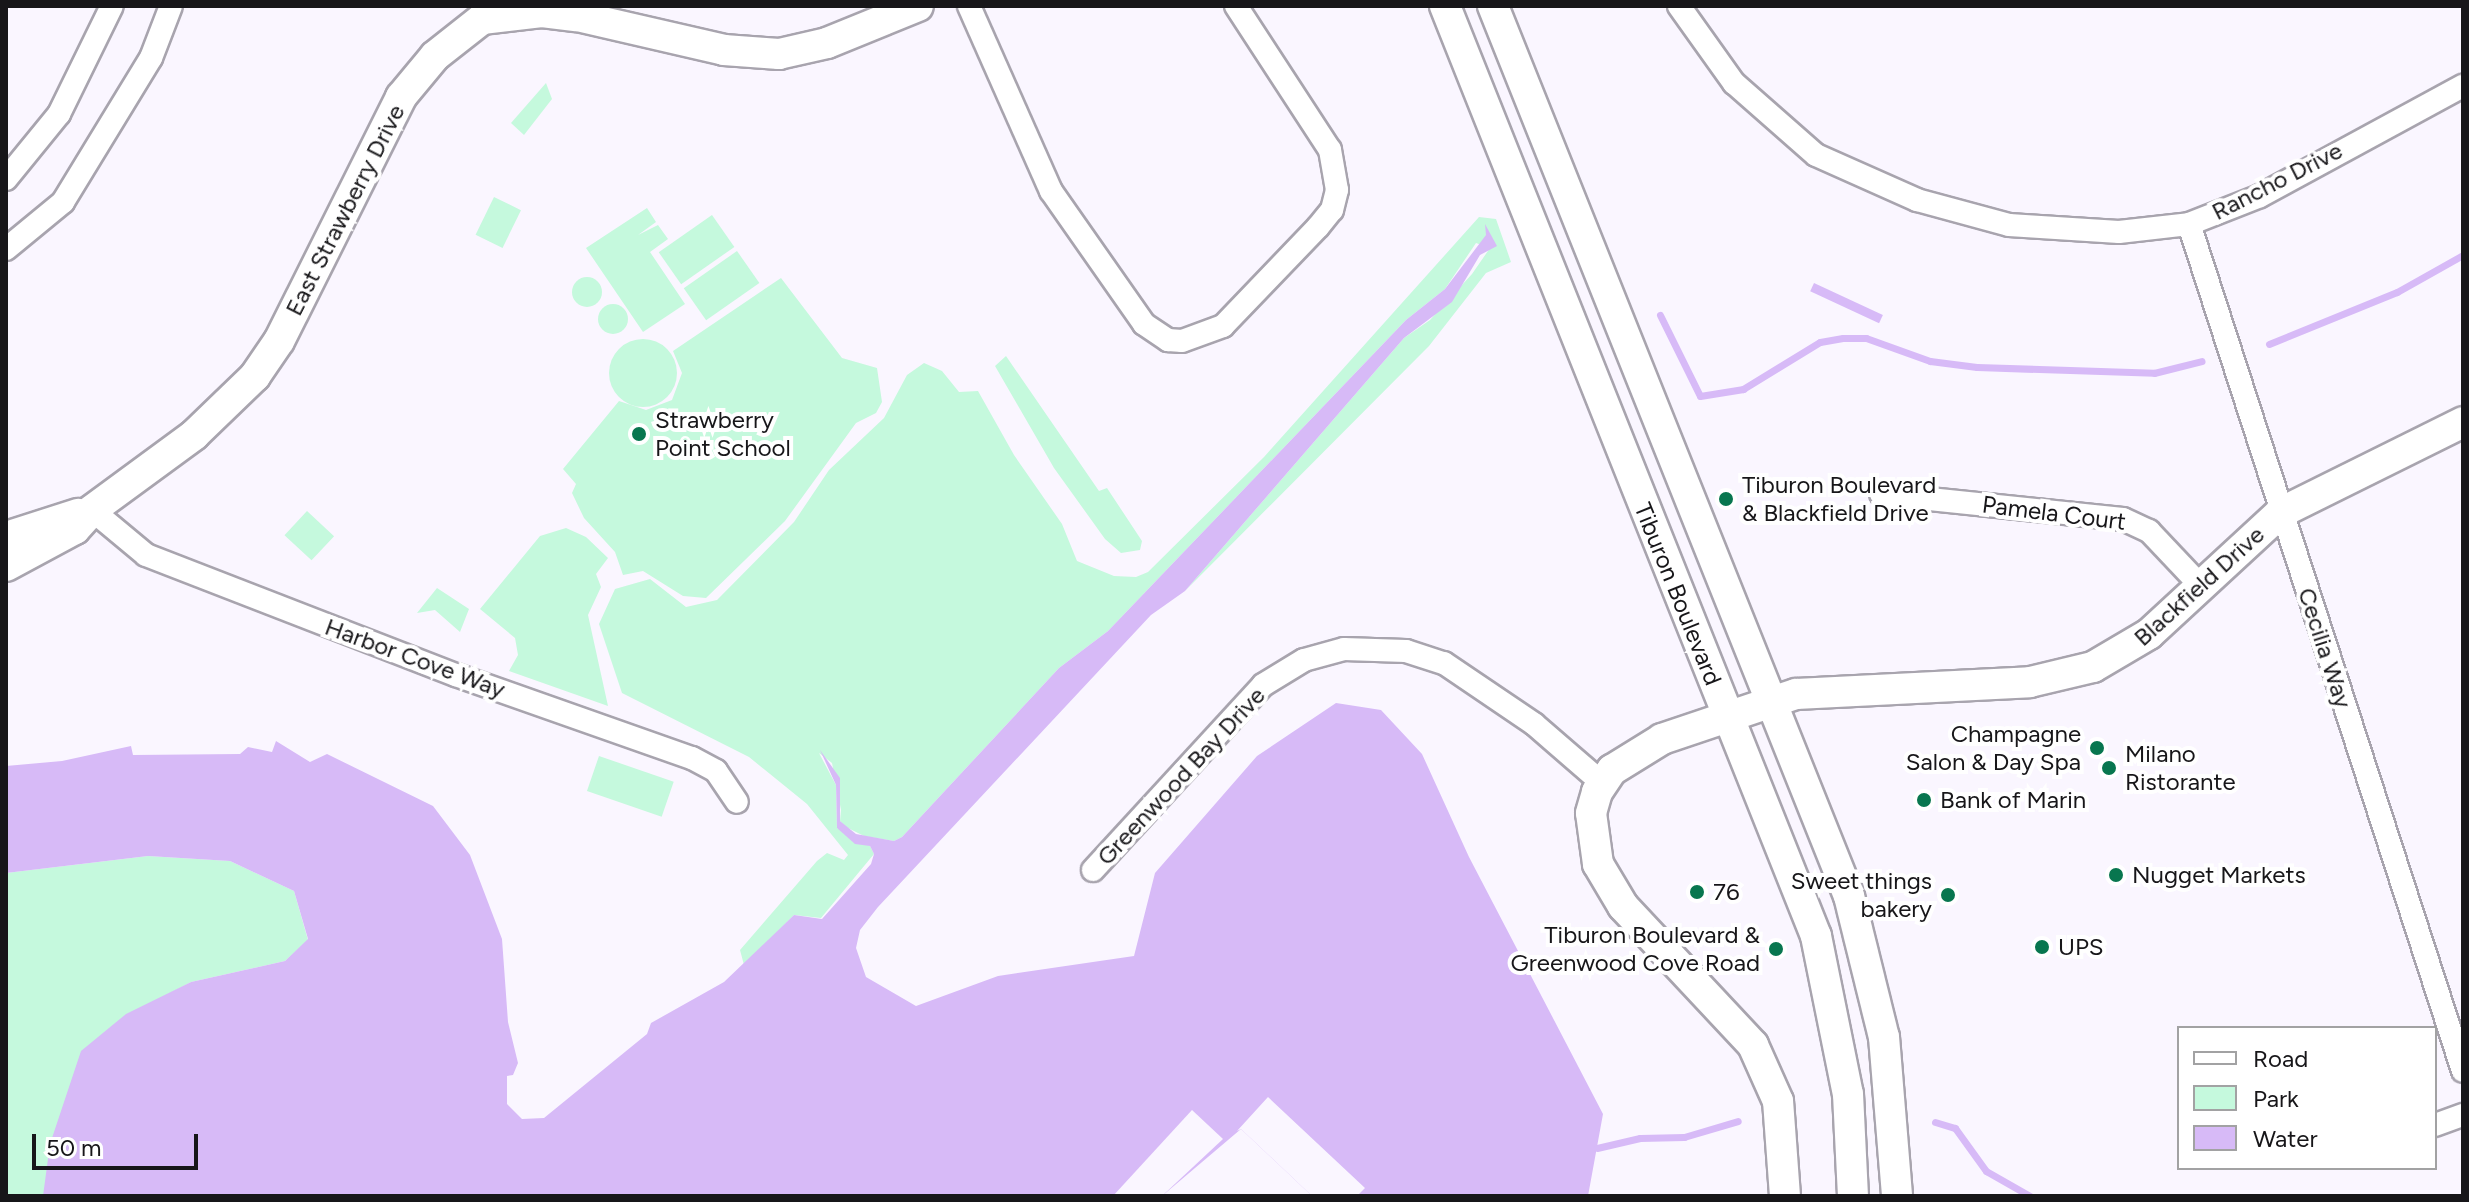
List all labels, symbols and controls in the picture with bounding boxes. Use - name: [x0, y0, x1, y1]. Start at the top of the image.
- street label: East Strawberry Drive: [279, 100, 411, 320]
- street label: Rancho Drive: [2207, 136, 2347, 226]
- place label: Strawberry Point School: [655, 406, 791, 462]
- marker: Strawberry Point School: [630, 425, 648, 443]
- place label: Tiburon Boulevard & Blackfield Drive: [1742, 471, 1936, 527]
- marker: Tiburon Boulevard & Blackfield Drive: [1717, 490, 1735, 508]
- street label: Pamela Court: [1980, 490, 2128, 536]
- street label: Tiburon Boulevard: [1628, 499, 1728, 689]
- street label: Blackfield Drive: [2128, 520, 2270, 652]
- street label: Cecilia Way: [2292, 584, 2358, 712]
- street label: Harbor Cove Way: [321, 612, 509, 704]
- street label: Greenwood Bay Drive: [1091, 681, 1271, 871]
- place label: Champagne Salon & Day Spa: [1906, 720, 2081, 776]
- marker: Champagne Salon & Day Spa: [2088, 739, 2106, 757]
- place label: Milano Ristorante: [2125, 740, 2236, 796]
- marker: Milano Ristorante: [2100, 759, 2118, 777]
- place label: Bank of Marin: [1940, 786, 2086, 814]
- marker: Bank of Marin: [1915, 791, 1933, 809]
- place label: Nugget Markets: [2132, 861, 2306, 889]
- marker: Nugget Markets: [2107, 866, 2125, 884]
- place label: Sweet things bakery: [1791, 867, 1932, 923]
- place label: 76: [1713, 878, 1739, 906]
- marker: 76: [1688, 883, 1706, 901]
- marker: Sweet things bakery: [1939, 886, 1957, 904]
- place label: Tiburon Boulevard & Greenwood Cove Road: [1510, 921, 1760, 977]
- place label: UPS: [2058, 933, 2104, 961]
- marker: UPS: [2033, 938, 2051, 956]
- marker: Tiburon Boulevard & Greenwood Cove Road: [1767, 940, 1785, 958]
- legend: [2177, 1026, 2437, 1170]
- text: Road: [2253, 1044, 2308, 1073]
- text: Park: [2253, 1084, 2299, 1113]
- scale bar: [36, 1118, 202, 1168]
- text: Water: [2253, 1124, 2318, 1153]
- text: 50 m: [46, 1133, 102, 1162]

